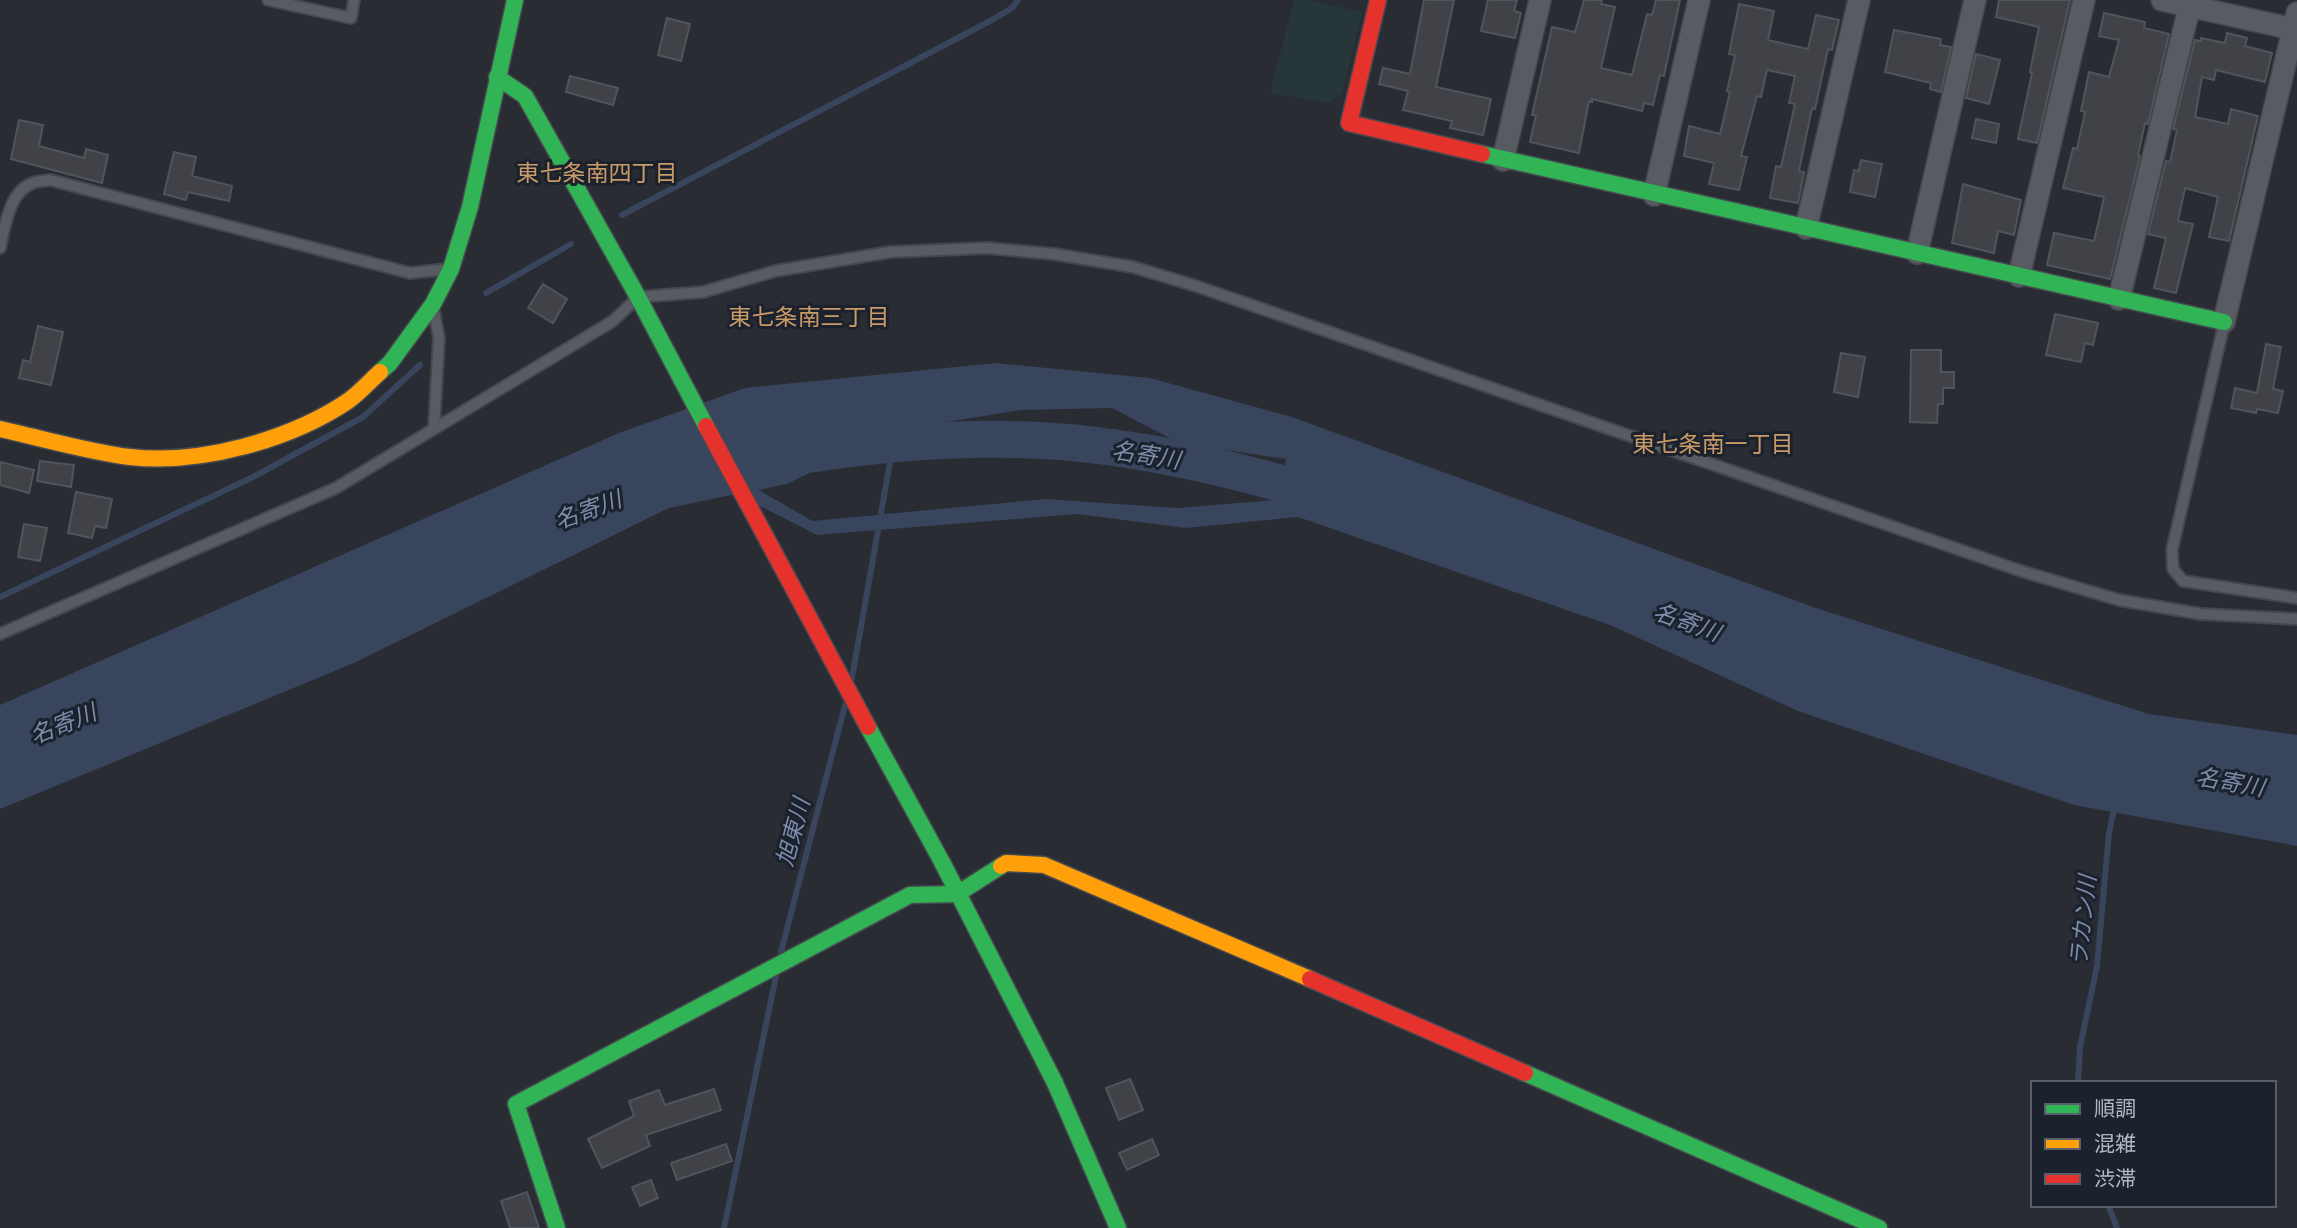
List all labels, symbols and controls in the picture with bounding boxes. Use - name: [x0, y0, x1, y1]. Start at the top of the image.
- district label: 東七条南四丁目: [517, 158, 678, 188]
- district label: 東七条南三丁目: [729, 302, 890, 332]
- district label: 東七条南一丁目: [1633, 429, 1794, 459]
- water label: 名寄川: [1110, 435, 1185, 476]
- water label: 名寄川: [550, 483, 628, 536]
- water label: 名寄川: [1649, 596, 1727, 649]
- water label: 名寄川: [25, 696, 103, 751]
- water label: 名寄川: [2193, 761, 2270, 803]
- water label: 旭東川: [770, 792, 817, 869]
- water label: ラカン川: [2063, 871, 2103, 968]
- legend: [2031, 1081, 2276, 1207]
- text: 順調: [2094, 1095, 2136, 1123]
- text: 混雑: [2094, 1130, 2136, 1158]
- text: 渋滞: [2094, 1165, 2136, 1193]

